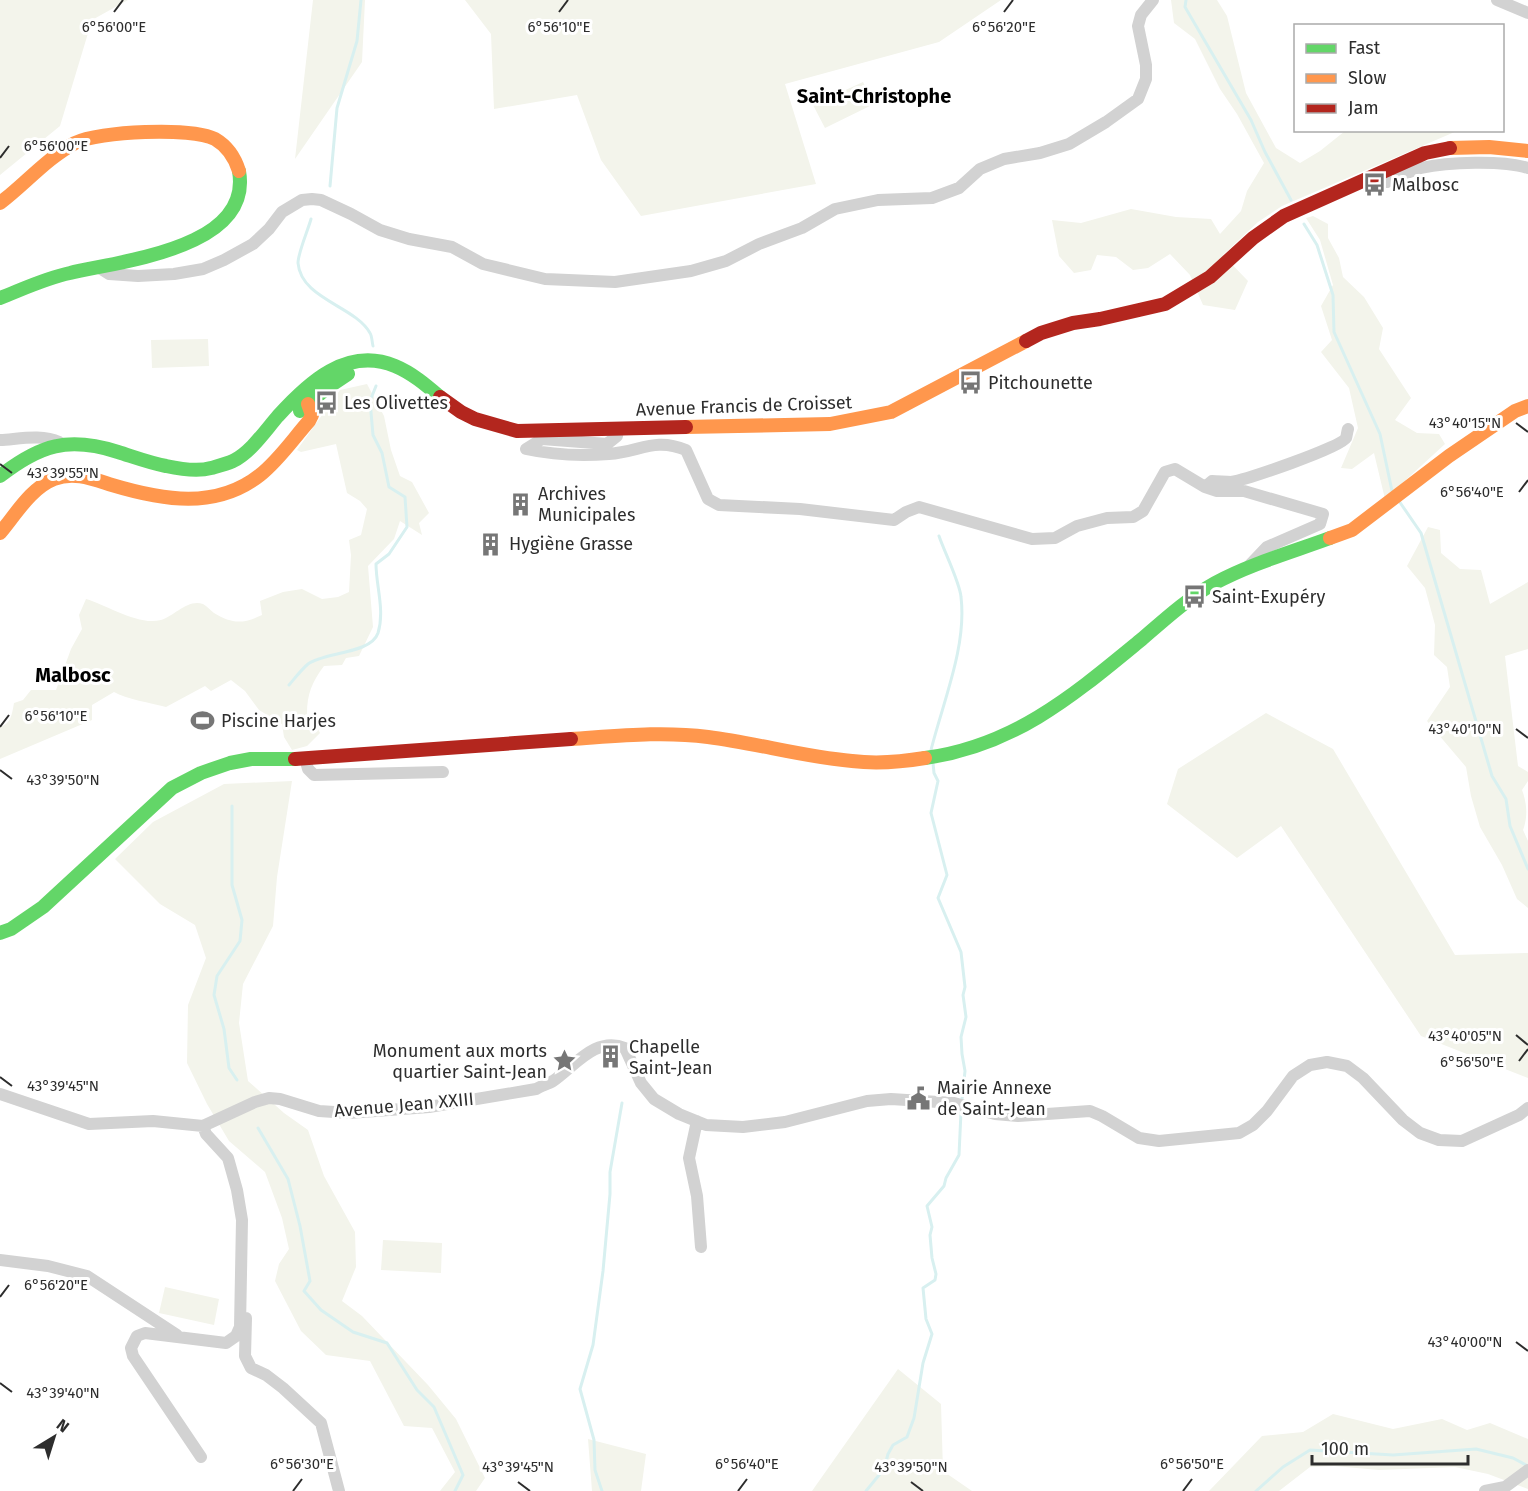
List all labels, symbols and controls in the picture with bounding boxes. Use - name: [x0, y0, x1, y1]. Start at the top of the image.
- text: 6°56'00"E: [82, 18, 146, 36]
- text: 6°56'10"E: [528, 18, 590, 36]
- text: 6°56'20"E: [972, 18, 1036, 36]
- legend: [1294, 24, 1504, 132]
- text: Fast: [1348, 37, 1381, 59]
- text: Slow: [1348, 67, 1387, 89]
- district label: Saint-Christophe: [797, 84, 951, 108]
- text: Jam: [1348, 97, 1379, 119]
- text: 6°56'00"E: [24, 137, 88, 155]
- bus stop icon: Malbosc: [1361, 172, 1387, 198]
- place label: Malbosc: [1392, 174, 1459, 196]
- bus stop icon: Pitchounette: [957, 370, 983, 396]
- place label: Pitchounette: [988, 372, 1093, 394]
- bus stop icon: Les Olivettes: [313, 390, 339, 416]
- street label: Avenue Francis de Croisset: [636, 391, 853, 421]
- place label: Les Olivettes: [344, 392, 448, 414]
- text: 43°40'15"N: [1429, 414, 1501, 432]
- text: 43°39'55"N: [27, 464, 99, 482]
- place label: Archives Municipales: [538, 483, 635, 526]
- text: 6°56'40"E: [1440, 483, 1504, 501]
- building icon: Archives Municipales: [507, 491, 533, 517]
- building icon: Hygiène Grasse: [478, 531, 504, 557]
- place label: Hygiène Grasse: [509, 533, 633, 555]
- bus stop icon: Saint-Exupéry: [1181, 584, 1207, 610]
- place label: Saint-Exupéry: [1212, 586, 1325, 608]
- district label: Malbosc: [35, 663, 111, 687]
- text: 6°56'10"E: [25, 707, 87, 725]
- sports icon: Piscine Harjes: [190, 708, 216, 734]
- place label: Piscine Harjes: [221, 710, 336, 732]
- text: 43°40'10"N: [1428, 720, 1502, 738]
- text: 43°39'50"N: [26, 771, 100, 789]
- text: 43°40'05"N: [1428, 1027, 1502, 1045]
- place label: Chapelle Saint-Jean: [629, 1036, 713, 1079]
- place label: Monument aux morts quartier Saint-Jean: [373, 1040, 547, 1083]
- building icon: Chapelle Saint-Jean: [598, 1044, 624, 1070]
- place icon: Monument aux morts quartier Saint-Jean: [552, 1048, 578, 1074]
- text: 6°56'50"E: [1440, 1053, 1504, 1071]
- text: 43°39'45"N: [27, 1077, 99, 1095]
- place label: Mairie Annexe de Saint-Jean: [937, 1077, 1052, 1120]
- public building icon: Mairie Annexe de Saint-Jean: [906, 1085, 932, 1111]
- street label: Avenue Jean XXIII: [333, 1088, 475, 1122]
- text: 6°56'20"E: [24, 1276, 88, 1294]
- text: 43°40'00"N: [1427, 1333, 1503, 1351]
- text: 43°39'40"N: [26, 1384, 100, 1402]
- north arrow: [24, 1407, 84, 1467]
- text: N: [53, 1415, 73, 1436]
- scale bar: [1312, 1428, 1468, 1466]
- text: 100 m: [1321, 1438, 1369, 1460]
- text: 6°56'30"E: [270, 1455, 334, 1473]
- text: 6°56'40"E: [715, 1455, 779, 1473]
- text: 6°56'50"E: [1160, 1455, 1224, 1473]
- text: 43°39'45"N: [482, 1458, 554, 1476]
- text: 43°39'50"N: [874, 1458, 948, 1476]

